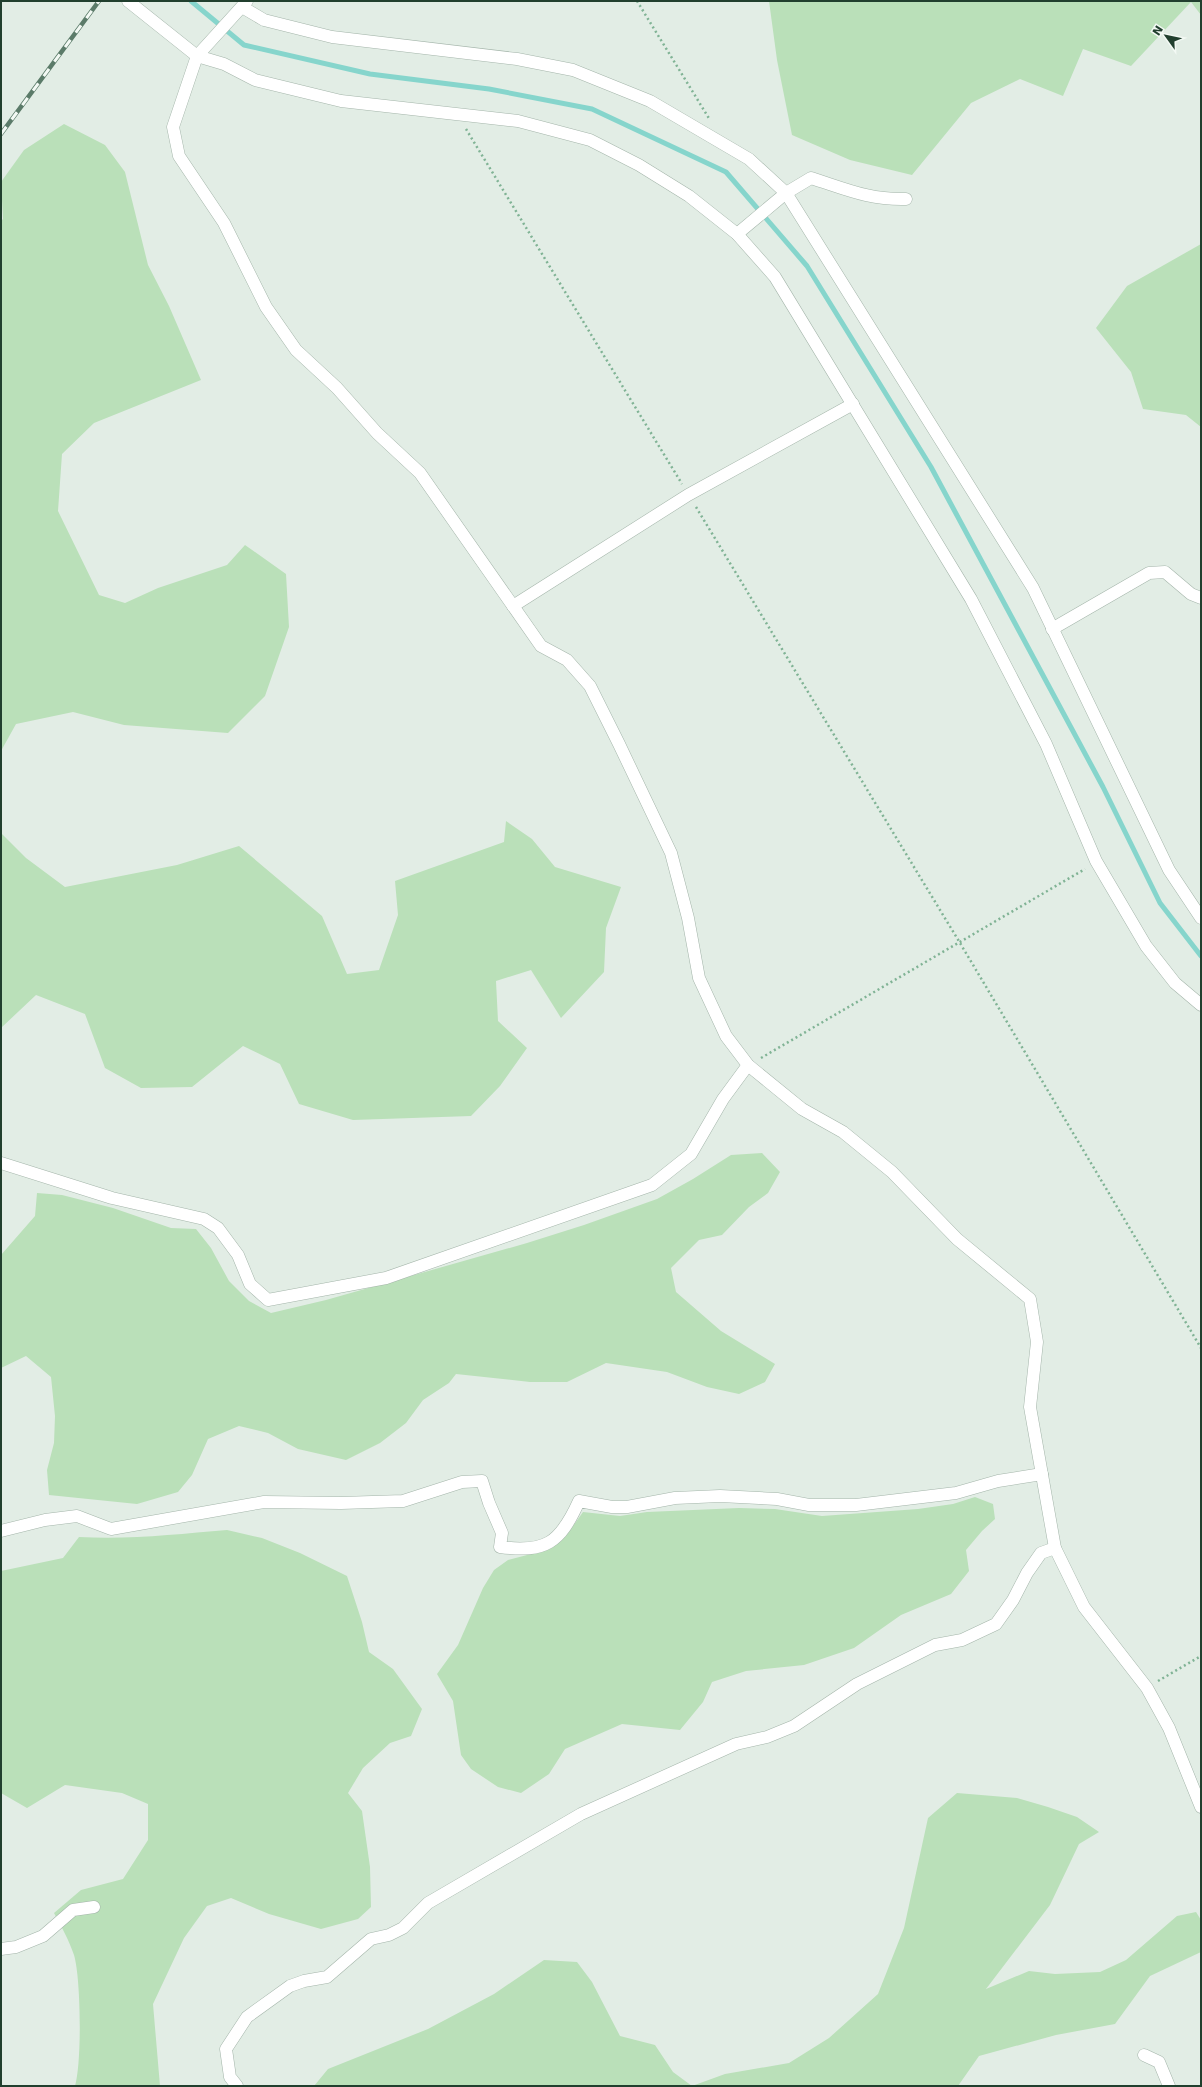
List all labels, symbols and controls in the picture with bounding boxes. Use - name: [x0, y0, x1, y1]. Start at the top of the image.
- north arrow: [1146, 16, 1186, 56]
- text: N: [1150, 23, 1166, 38]

